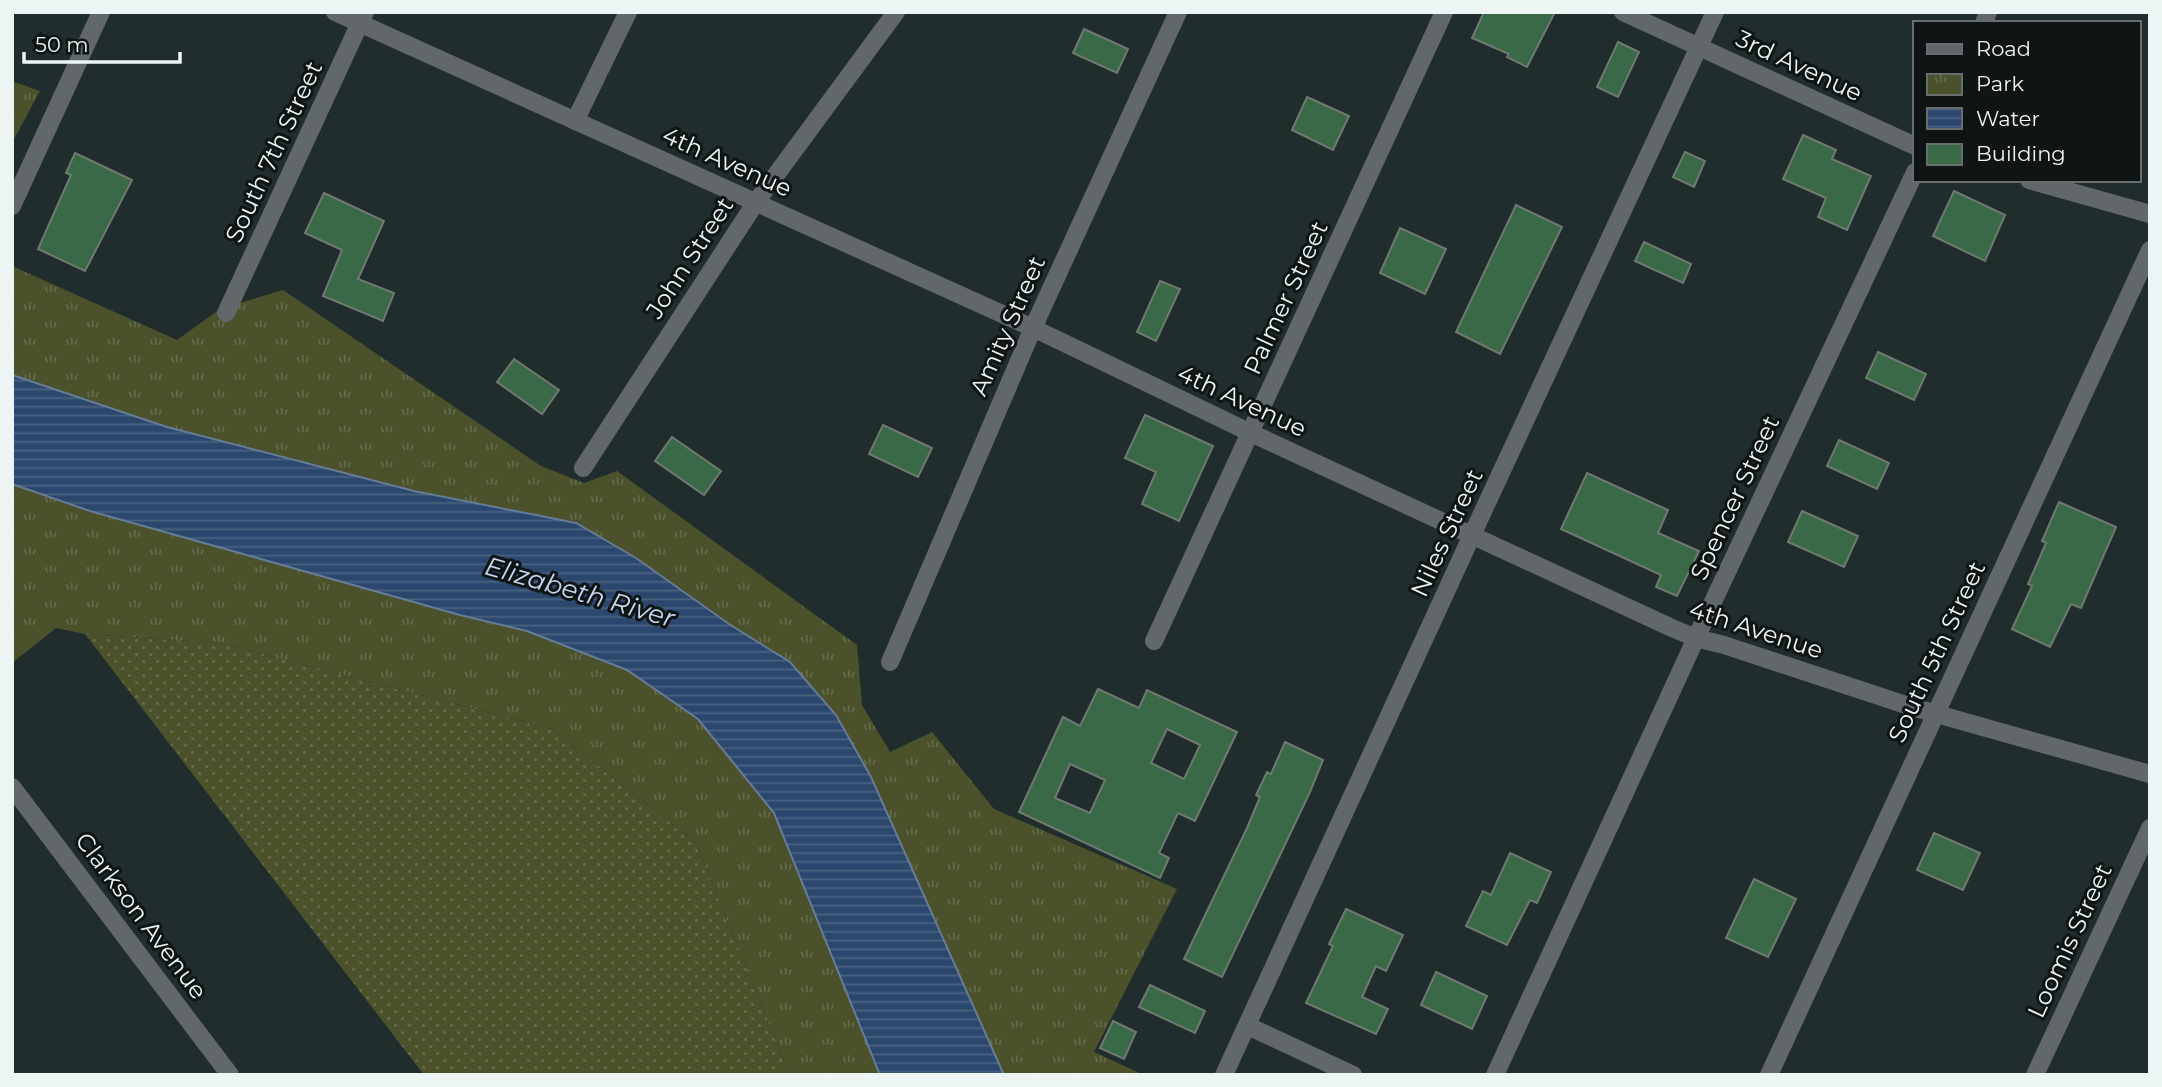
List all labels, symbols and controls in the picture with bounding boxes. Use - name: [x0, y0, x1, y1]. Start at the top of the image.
- scale bar: [24, 21, 180, 65]
- legend: [1913, 21, 2141, 182]
- street label: 3rd Avenue: [1731, 24, 1867, 107]
- text: 50 m: [35, 32, 89, 57]
- text: Road: [1976, 36, 2031, 61]
- street label: South 7th Street: [219, 56, 328, 247]
- text: Park: [1976, 71, 2024, 96]
- text: Water: [1976, 106, 2040, 131]
- street label: 4th Avenue: [658, 120, 796, 203]
- text: Building: [1976, 141, 2066, 166]
- street label: John Street: [639, 192, 740, 324]
- street label: Palmer Street: [1237, 216, 1334, 379]
- street label: Amity Street: [964, 251, 1051, 400]
- street label: 4th Avenue: [1173, 358, 1311, 443]
- street label: Spencer Street: [1684, 411, 1785, 585]
- street label: Niles Street: [1404, 464, 1489, 601]
- water label: Elizabeth River: [481, 550, 679, 635]
- street label: South 5th Street: [1882, 556, 1991, 747]
- street label: 4th Avenue: [1686, 594, 1827, 665]
- street label: Clarkson Avenue: [69, 827, 213, 1005]
- street label: Loomis Street: [2021, 859, 2118, 1022]

